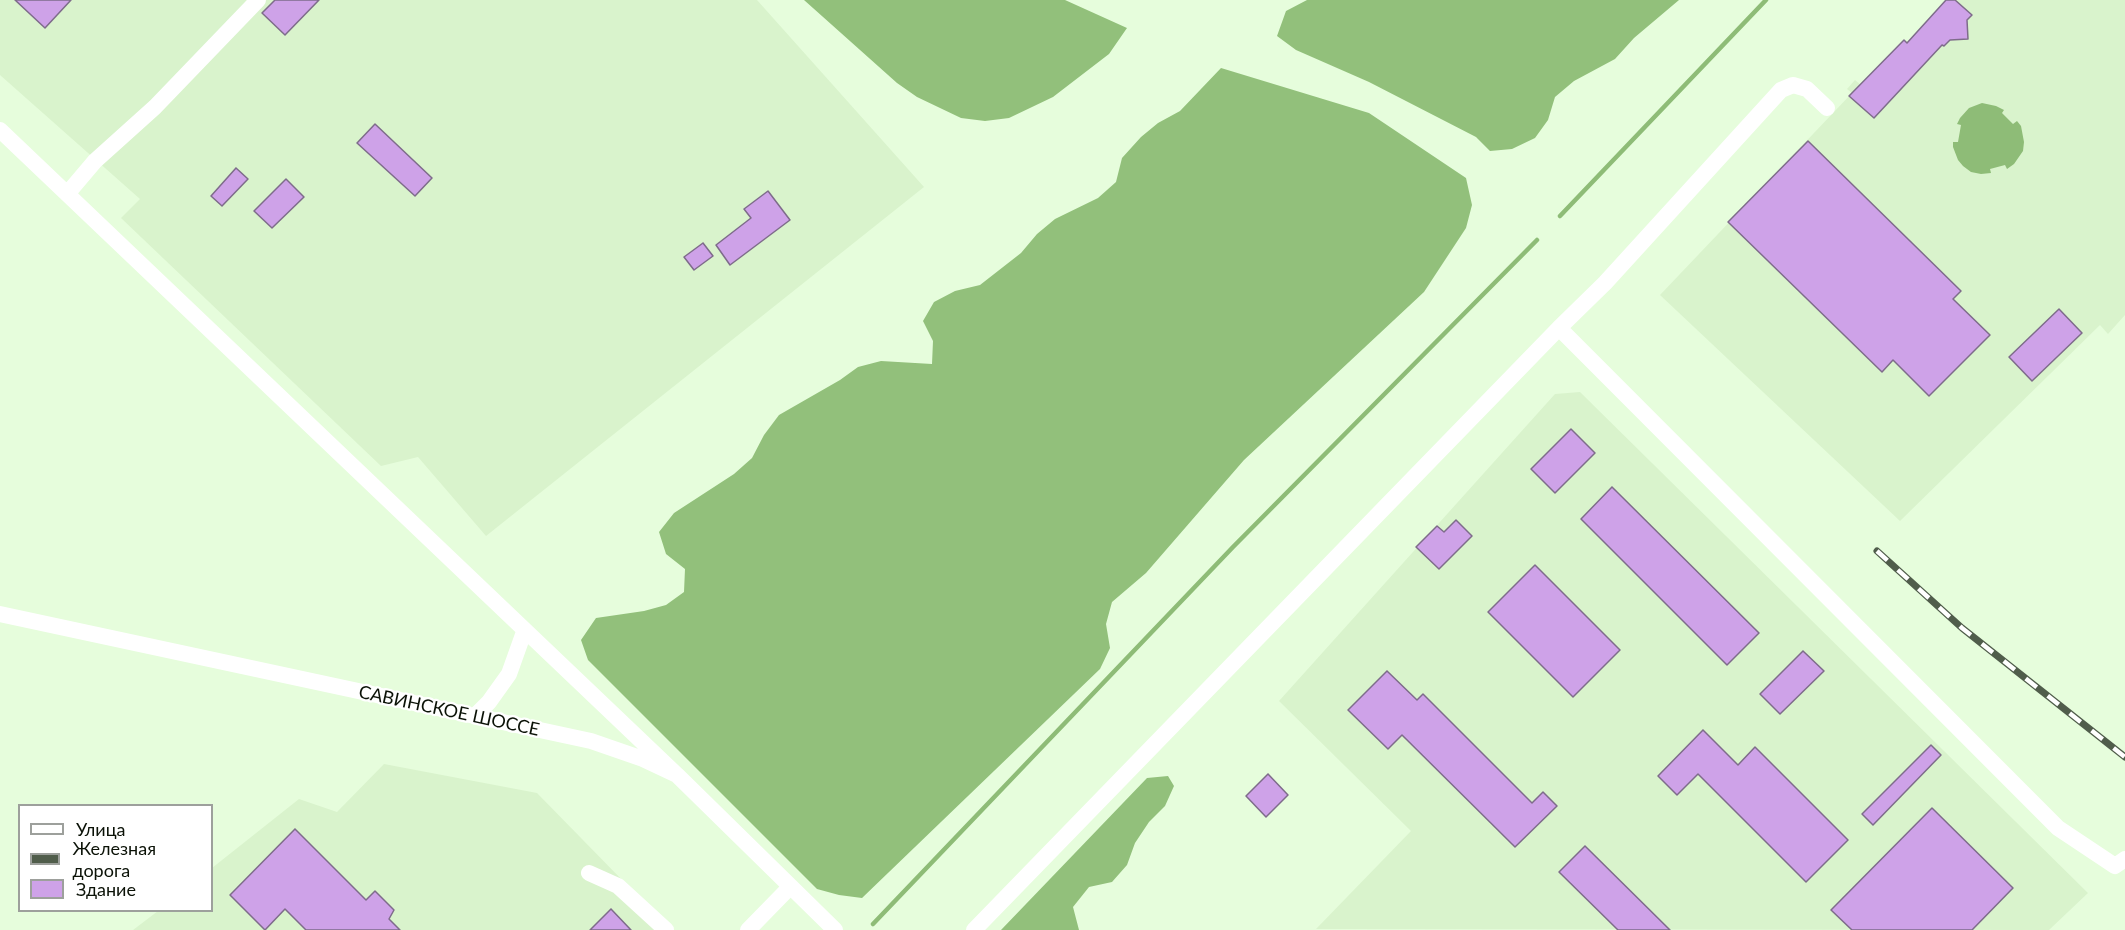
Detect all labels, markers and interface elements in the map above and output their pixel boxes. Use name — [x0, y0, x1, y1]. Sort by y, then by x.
street label: САВИНСКОЕ ШОССЕ — [357, 681, 541, 741]
legend — [18, 804, 213, 912]
text: Улица — [76, 818, 126, 840]
text: Железная дорога — [72, 837, 156, 881]
text: Здание — [76, 878, 136, 900]

